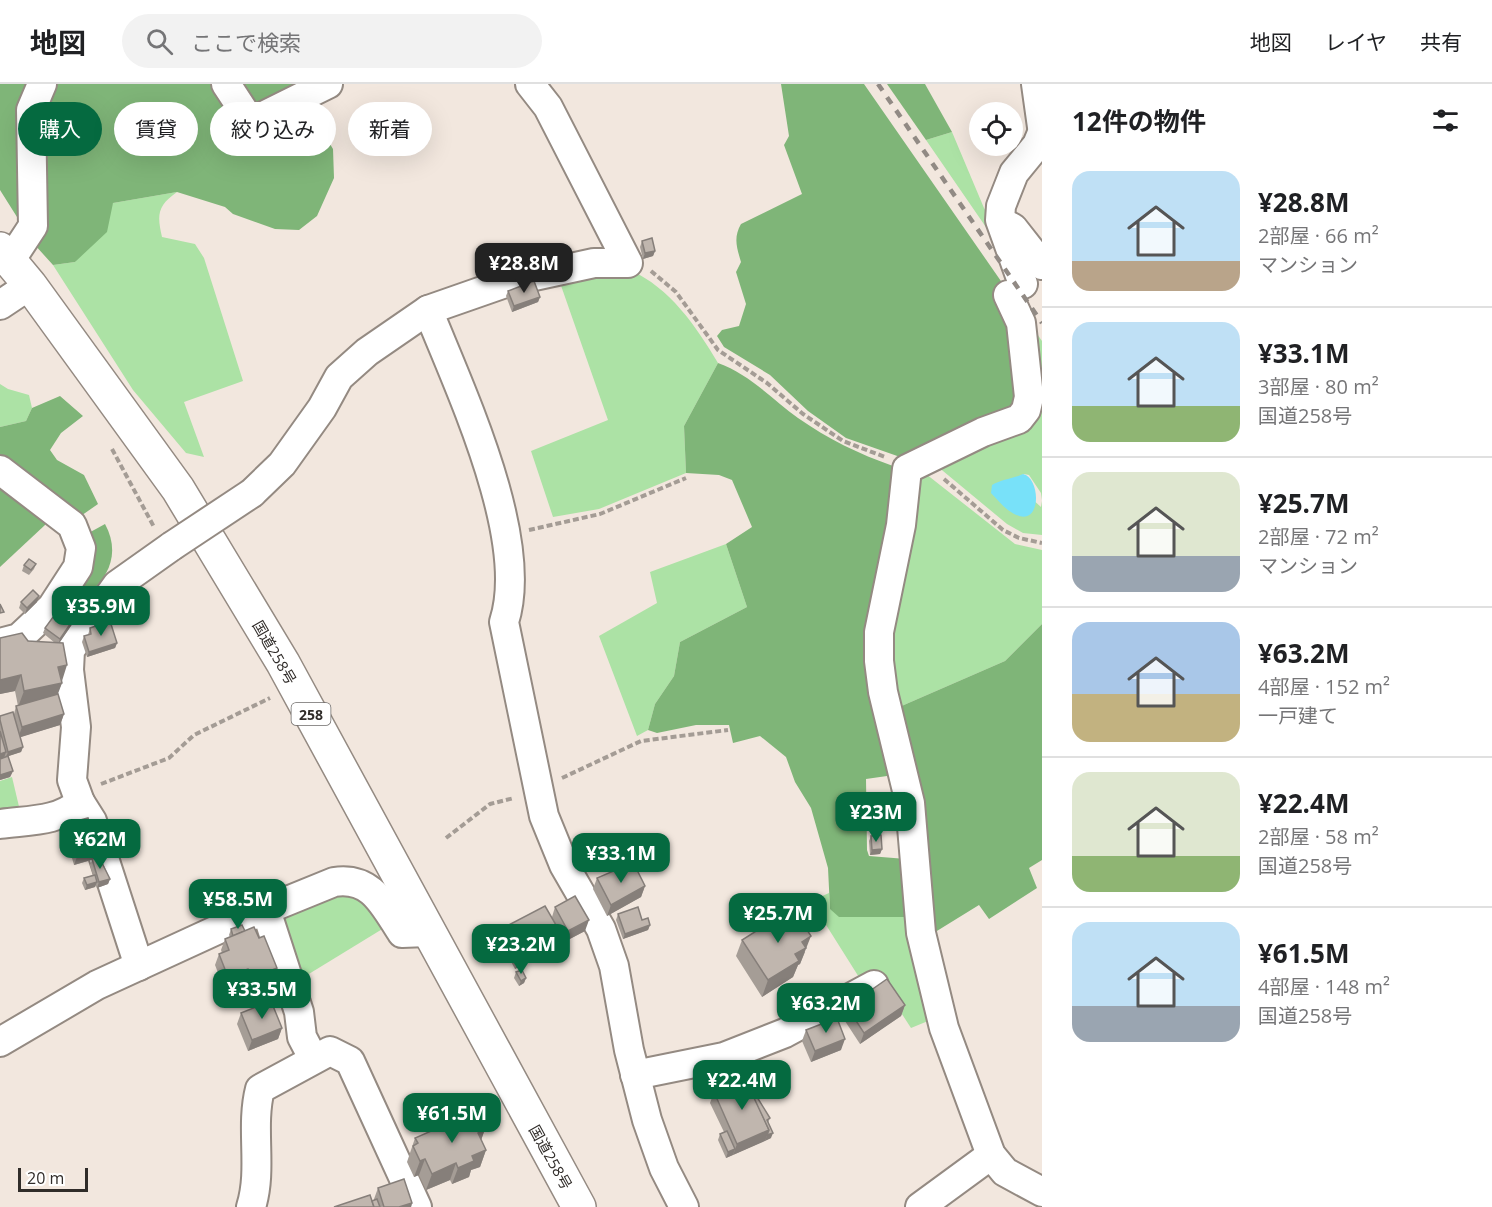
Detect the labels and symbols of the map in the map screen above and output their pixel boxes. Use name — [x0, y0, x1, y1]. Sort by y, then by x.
pin: ¥28.8M — [475, 243, 573, 294]
pin: ¥35.9M — [52, 586, 150, 637]
street label: 国道258号 — [249, 616, 301, 688]
road number: 258 — [292, 703, 330, 725]
pin: ¥23M — [840, 792, 912, 843]
pin: ¥62M — [64, 819, 136, 870]
pin: ¥33.1M — [572, 833, 670, 884]
pin: ¥58.5M — [189, 879, 287, 930]
pin: ¥25.7M — [729, 893, 827, 944]
pin: ¥23.2M — [472, 924, 570, 975]
pin: ¥33.5M — [213, 969, 311, 1020]
pin: ¥63.2M — [777, 983, 875, 1034]
pin: ¥22.4M — [693, 1060, 791, 1111]
pin: ¥61.5M — [403, 1093, 501, 1144]
street label: 国道258号 — [525, 1121, 577, 1193]
scale bar — [18, 1165, 88, 1192]

